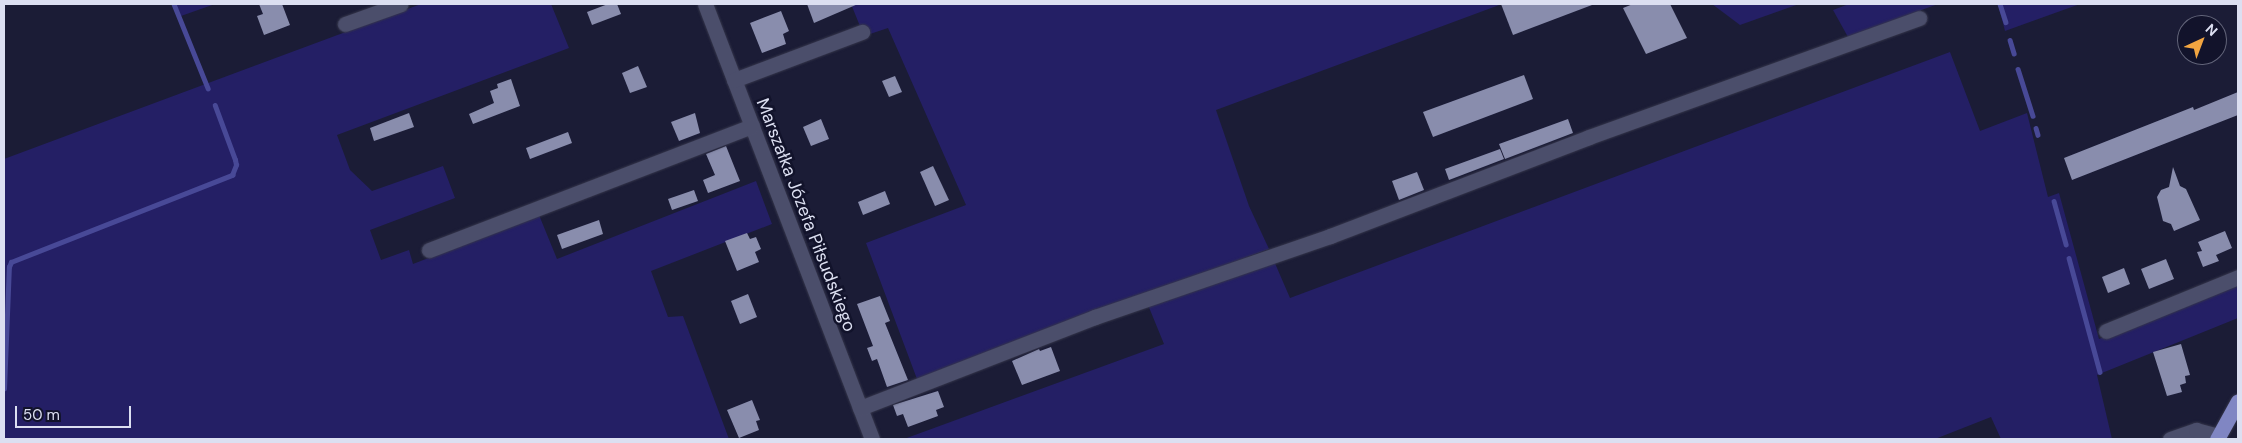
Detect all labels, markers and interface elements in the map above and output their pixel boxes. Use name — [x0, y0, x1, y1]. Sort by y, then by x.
north arrow — [2177, 15, 2227, 65]
text: N — [2202, 20, 2221, 40]
street label: Marszałka Józefa Piłsudskiego — [751, 95, 861, 335]
scale bar — [18, 396, 134, 428]
text: 50 m — [23, 405, 60, 425]

